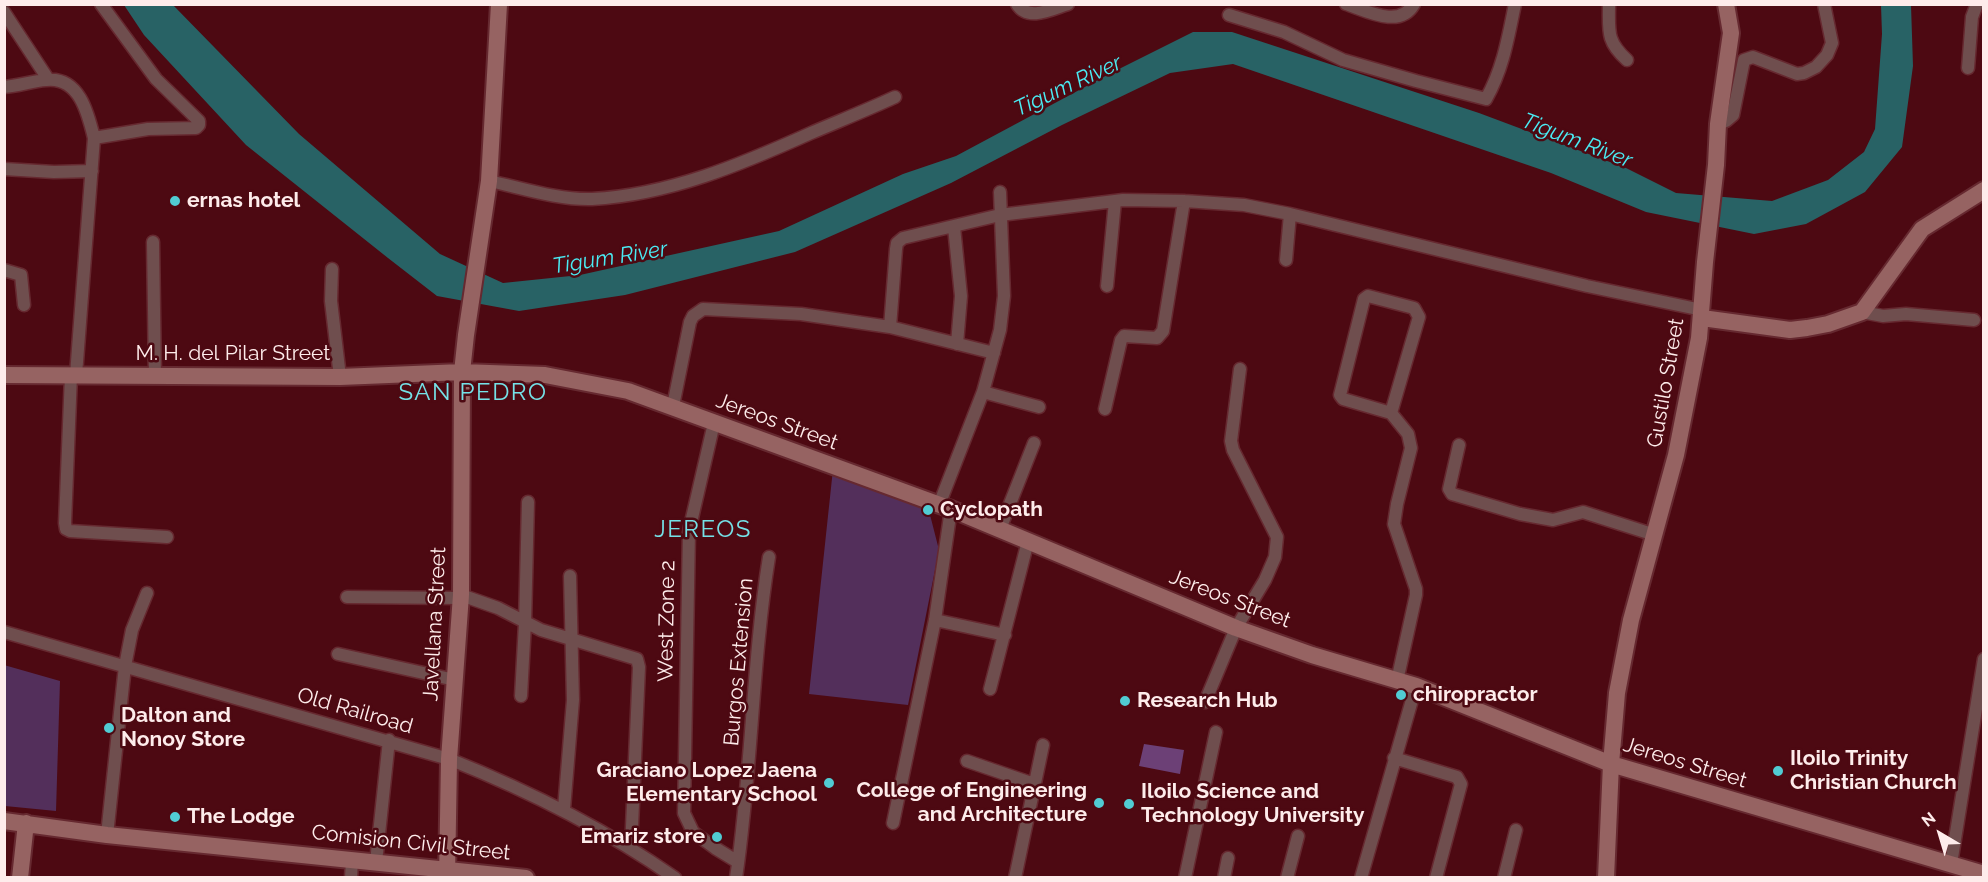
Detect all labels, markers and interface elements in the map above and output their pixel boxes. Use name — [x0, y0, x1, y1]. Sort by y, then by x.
water label: Tigum River — [1010, 50, 1126, 122]
water label: Tigum River — [1518, 108, 1636, 174]
place label: ernas hotel — [187, 188, 300, 214]
marker: ernas hotel — [168, 194, 182, 208]
water label: Tigum River — [551, 236, 669, 280]
street label: Gustilo Street — [1642, 316, 1690, 450]
street label: M. H. del Pilar Street — [136, 341, 330, 367]
district label: SAN PEDRO — [398, 379, 548, 407]
street label: Jereos Street — [713, 388, 841, 456]
place label: Cyclopath — [940, 497, 1043, 523]
marker: Cyclopath — [921, 503, 935, 517]
district label: JEREOS — [654, 516, 752, 544]
street label: Javellana Street — [418, 546, 452, 702]
street label: West Zone 2 — [653, 560, 681, 682]
street label: Jereos Street — [1166, 564, 1294, 634]
street label: Burgos Extension — [719, 577, 759, 747]
street label: Old Railroad — [294, 682, 416, 740]
place label: chiropractor — [1413, 682, 1538, 708]
place label: Research Hub — [1137, 688, 1278, 714]
marker: chiropractor — [1394, 688, 1408, 702]
marker: Research Hub — [1118, 694, 1132, 708]
place label: Dalton and Nonoy Store — [121, 703, 245, 753]
marker: Dalton and Nonoy Store — [102, 721, 116, 735]
street label: Jereos Street — [1620, 732, 1750, 794]
place label: Iloilo Trinity Christian Church — [1790, 746, 1957, 796]
place label: Graciano Lopez Jaena Elementary School — [596, 758, 817, 808]
marker: Iloilo Trinity Christian Church — [1771, 764, 1785, 778]
marker: Graciano Lopez Jaena Elementary School — [822, 776, 836, 790]
place label: College of Engineering and Architecture — [856, 778, 1087, 828]
place label: Iloilo Science and Technology University — [1141, 779, 1365, 829]
marker: College of Engineering and Architecture — [1092, 796, 1106, 810]
marker: Iloilo Science and Technology University — [1122, 797, 1136, 811]
place label: The Lodge — [187, 804, 295, 830]
north arrow — [1910, 804, 1970, 864]
text: N — [1918, 808, 1939, 831]
marker: The Lodge — [168, 810, 182, 824]
street label: Comision Civil Street — [310, 820, 512, 866]
place label: Emariz store — [580, 824, 705, 850]
marker: Emariz store — [710, 830, 724, 844]

